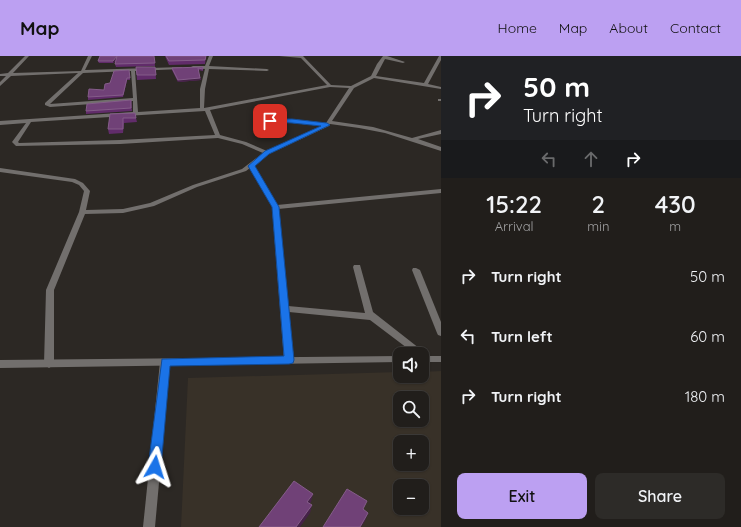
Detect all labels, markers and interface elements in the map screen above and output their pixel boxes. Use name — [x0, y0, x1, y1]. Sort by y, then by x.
text: Map — [20, 16, 59, 40]
text: Home — [498, 19, 537, 37]
text: Map — [559, 19, 587, 37]
text: About — [609, 19, 648, 37]
text: Contact — [670, 19, 721, 37]
text: 50 m — [523, 69, 590, 104]
icon: right — [457, 72, 509, 124]
pin — [253, 104, 287, 138]
text: Turn right — [523, 104, 603, 127]
icon: arrive — [259, 110, 281, 132]
icon: left — [538, 148, 560, 170]
icon: ahead — [580, 148, 602, 170]
icon: right — [622, 148, 644, 170]
text: 15:22 — [486, 189, 542, 219]
text: 2 — [592, 189, 605, 219]
text: 430 — [655, 189, 696, 219]
text: Arrival — [495, 218, 534, 234]
text: min — [587, 218, 609, 234]
text: m — [669, 218, 681, 234]
icon: right — [457, 265, 479, 287]
text: Turn right — [491, 267, 562, 286]
text: 50 m — [690, 267, 725, 286]
icon: left — [457, 325, 479, 347]
text: Turn left — [491, 327, 553, 346]
text: 60 m — [690, 327, 725, 346]
map controls — [393, 347, 429, 515]
button: sound — [393, 347, 429, 383]
icon: right — [457, 385, 479, 407]
text: Turn right — [491, 387, 562, 406]
text: 180 m — [685, 387, 725, 406]
button: search — [393, 391, 429, 427]
button: + — [393, 435, 429, 471]
position arrow — [134, 446, 176, 488]
button: Exit — [457, 473, 587, 519]
button: Share — [595, 473, 725, 519]
button: − — [393, 479, 429, 515]

